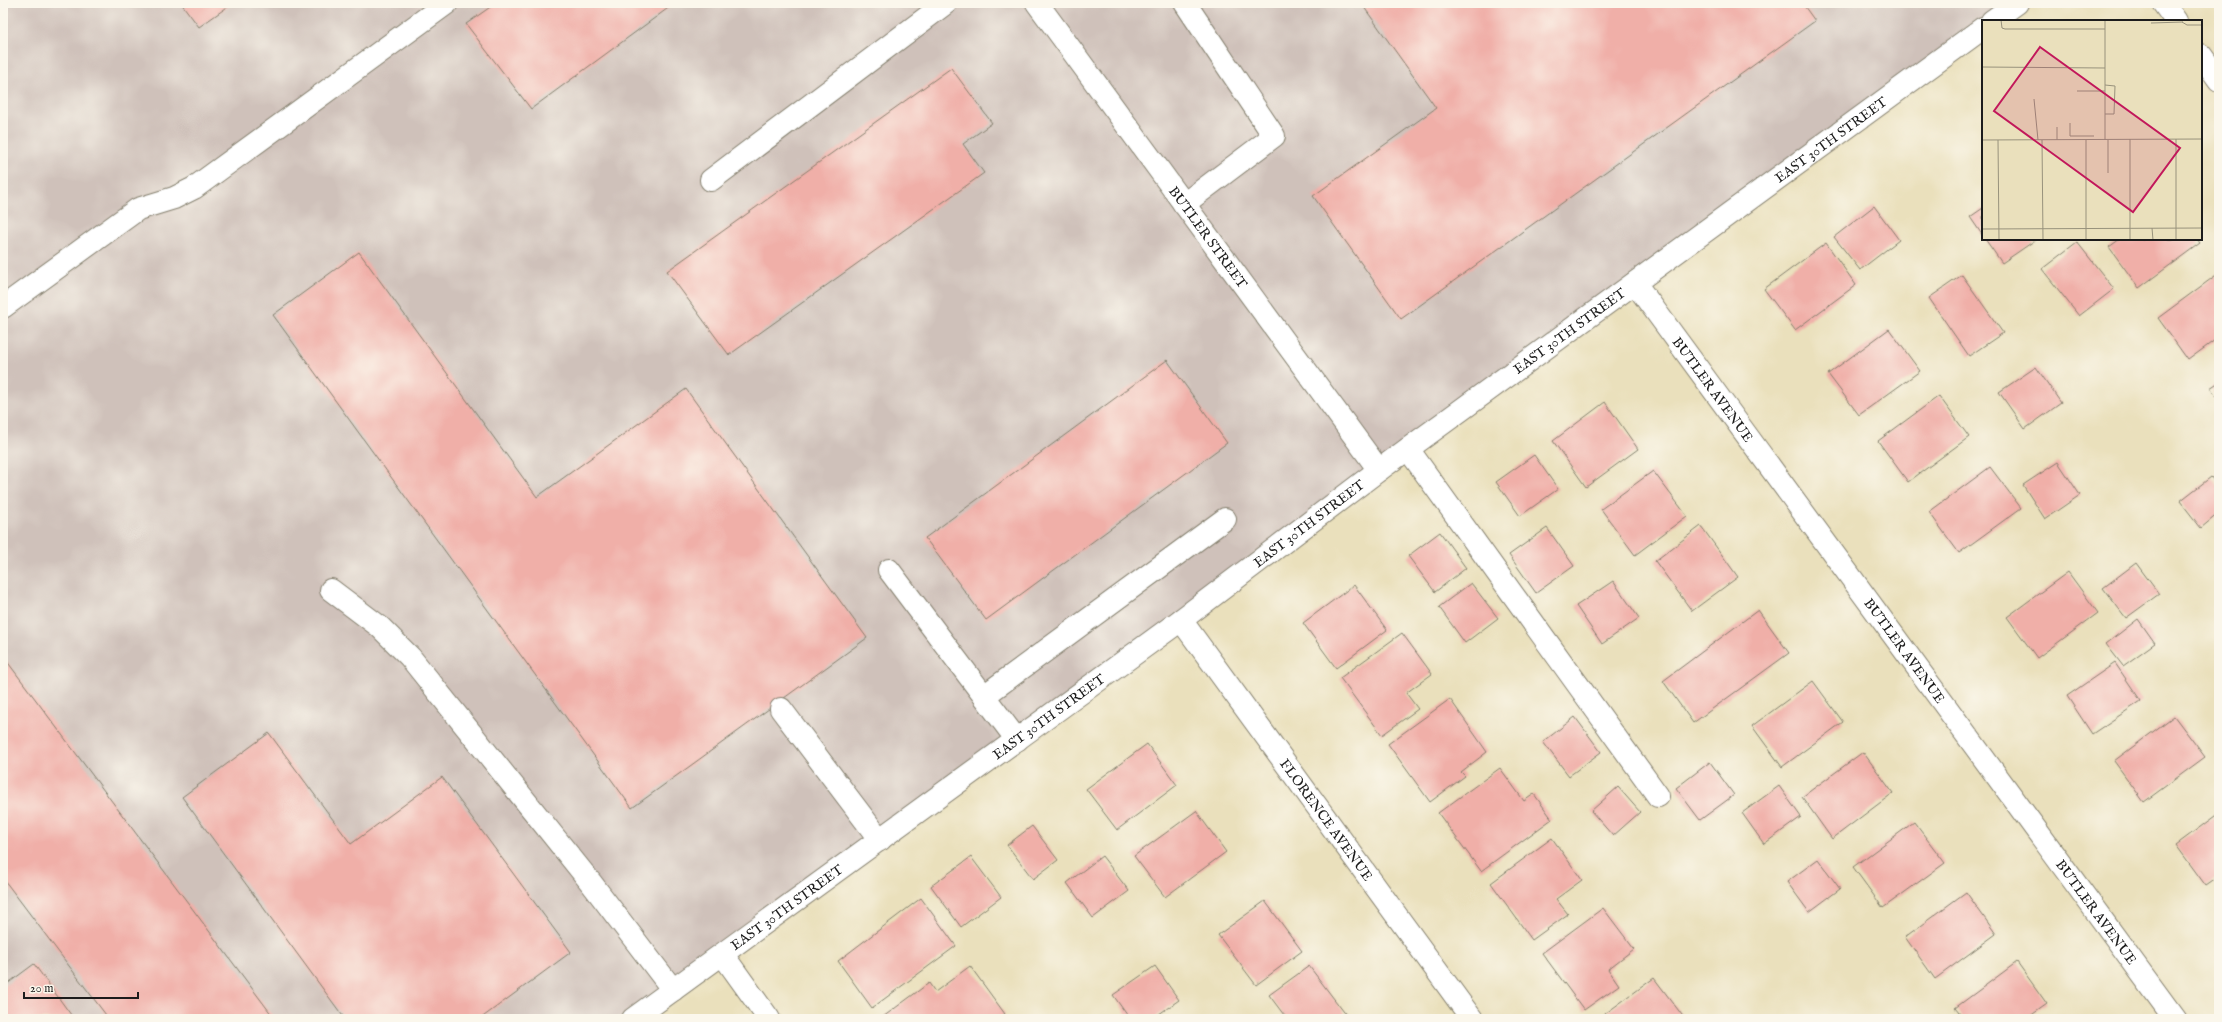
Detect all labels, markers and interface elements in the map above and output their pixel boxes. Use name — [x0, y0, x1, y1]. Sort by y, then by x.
inset map — [1982, 20, 2202, 240]
street label: EAST 30TH STREET — [1772, 93, 1892, 187]
street label: BUTLER STREET — [1164, 183, 1251, 293]
street label: EAST 30TH STREET — [1510, 284, 1630, 379]
street label: BUTLER AVENUE — [1668, 334, 1757, 446]
street label: EAST 30TH STREET — [1250, 476, 1369, 572]
street label: BUTLER AVENUE — [1859, 595, 1949, 708]
street label: EAST 30TH STREET — [989, 670, 1109, 764]
street label: FLORENCE AVENUE — [1275, 756, 1376, 885]
street label: BUTLER AVENUE — [2051, 856, 2140, 969]
street label: EAST 30TH STREET — [727, 861, 848, 955]
scale bar — [24, 974, 138, 1000]
text: 20 m — [30, 981, 53, 996]

